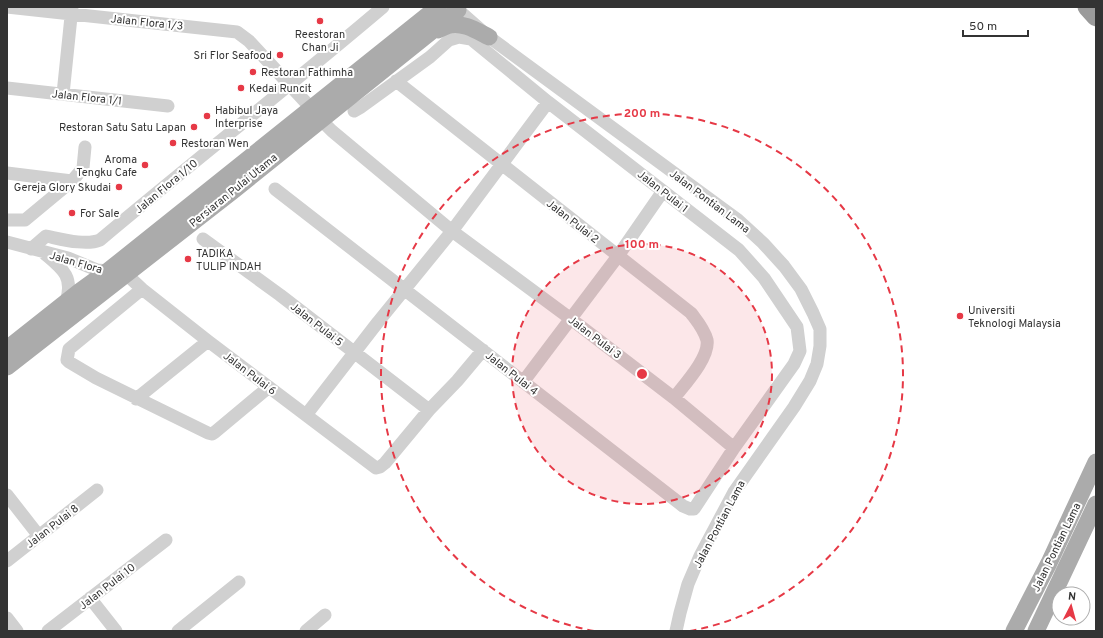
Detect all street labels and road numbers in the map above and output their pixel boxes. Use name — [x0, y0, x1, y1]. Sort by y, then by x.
street label: Jalan Flora 1/3 — [110, 12, 184, 34]
street label: Jalan Flora 1/1 — [51, 87, 123, 109]
street label: Persiaran Pulai Utama — [187, 151, 281, 231]
street label: Jalan Flora 1/10 — [132, 156, 201, 217]
street label: Jalan Pontian Lama — [666, 167, 753, 237]
street label: Jalan Pulai 1 — [634, 168, 691, 216]
street label: Jalan Pulai 2 — [543, 197, 602, 247]
street label: Jalan Flora — [48, 249, 104, 277]
street label: Jalan Pulai 5 — [287, 300, 346, 350]
street label: Jalan Pulai 3 — [565, 313, 624, 362]
street label: Jalan Pulai 6 — [220, 349, 279, 398]
street label: Jalan Pulai 4 — [482, 349, 541, 399]
street label: Jalan Pontian Lama — [691, 478, 749, 571]
street label: Jalan Pontian Lama — [1029, 501, 1085, 594]
street label: Jalan Pulai 8 — [23, 502, 82, 552]
street label: Jalan Pulai 10 — [77, 560, 139, 613]

